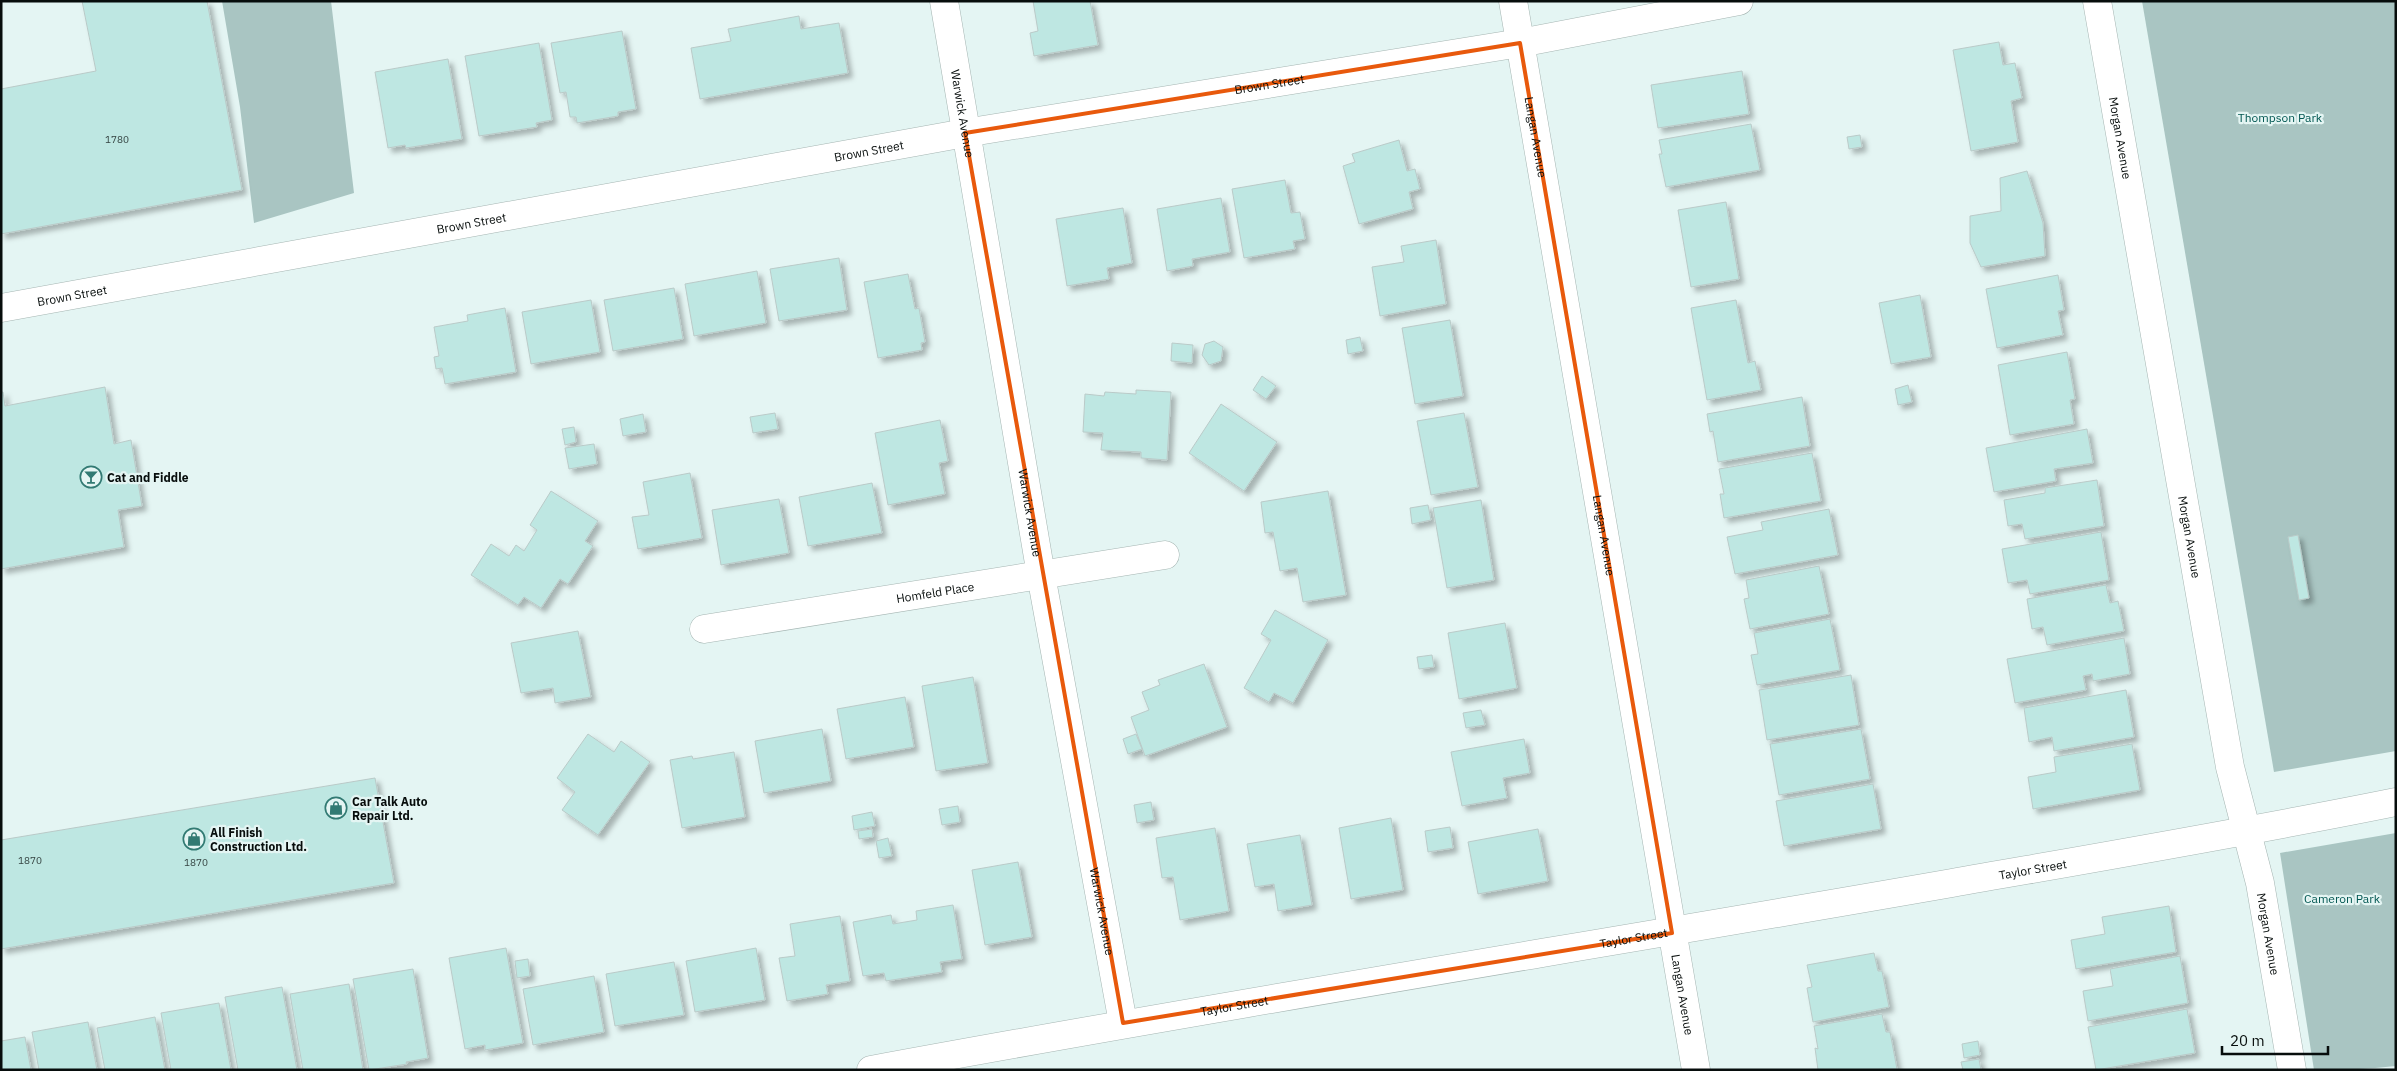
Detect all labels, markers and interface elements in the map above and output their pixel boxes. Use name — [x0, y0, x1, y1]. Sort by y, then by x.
street label: Warwick Avenue — [948, 68, 978, 159]
street label: Brown Street — [1233, 71, 1305, 97]
street label: Langan Avenue — [1522, 95, 1551, 179]
street label: Morgan Avenue — [2106, 96, 2135, 181]
park label: Thompson Park — [2238, 110, 2323, 125]
house number: 1780 — [105, 133, 129, 146]
street label: Brown Street — [833, 137, 905, 164]
street label: Brown Street — [435, 209, 507, 236]
street label: Brown Street — [36, 281, 108, 309]
bar icon: Cat and Fiddle — [79, 465, 103, 489]
street label: Warwick Avenue — [1016, 468, 1045, 558]
place label: Cat and Fiddle — [107, 470, 189, 485]
street label: Langan Avenue — [1590, 494, 1619, 577]
street label: Morgan Avenue — [2176, 495, 2205, 580]
street label: Homfeld Place — [895, 578, 976, 606]
place label: Car Talk Auto Repair Ltd. — [352, 794, 428, 823]
shop icon: Car Talk Auto Repair Ltd. — [324, 796, 348, 820]
place label: All Finish Construction Ltd. — [210, 825, 307, 854]
shop icon: All Finish Construction Ltd. — [182, 827, 206, 851]
house number: 1870 — [18, 854, 42, 867]
house number: 1870 — [184, 856, 208, 869]
street label: Taylor Street — [1998, 856, 2068, 882]
street label: Warwick Avenue — [1087, 866, 1118, 957]
park label: Cameron Park — [2304, 891, 2381, 906]
street label: Morgan Avenue — [2254, 892, 2283, 977]
street label: Taylor Street — [1599, 924, 1669, 951]
street label: Langan Avenue — [1669, 953, 1697, 1037]
street label: Taylor Street — [1199, 992, 1269, 1018]
scale bar — [2222, 1024, 2328, 1056]
text: 20 m — [2230, 1031, 2265, 1050]

